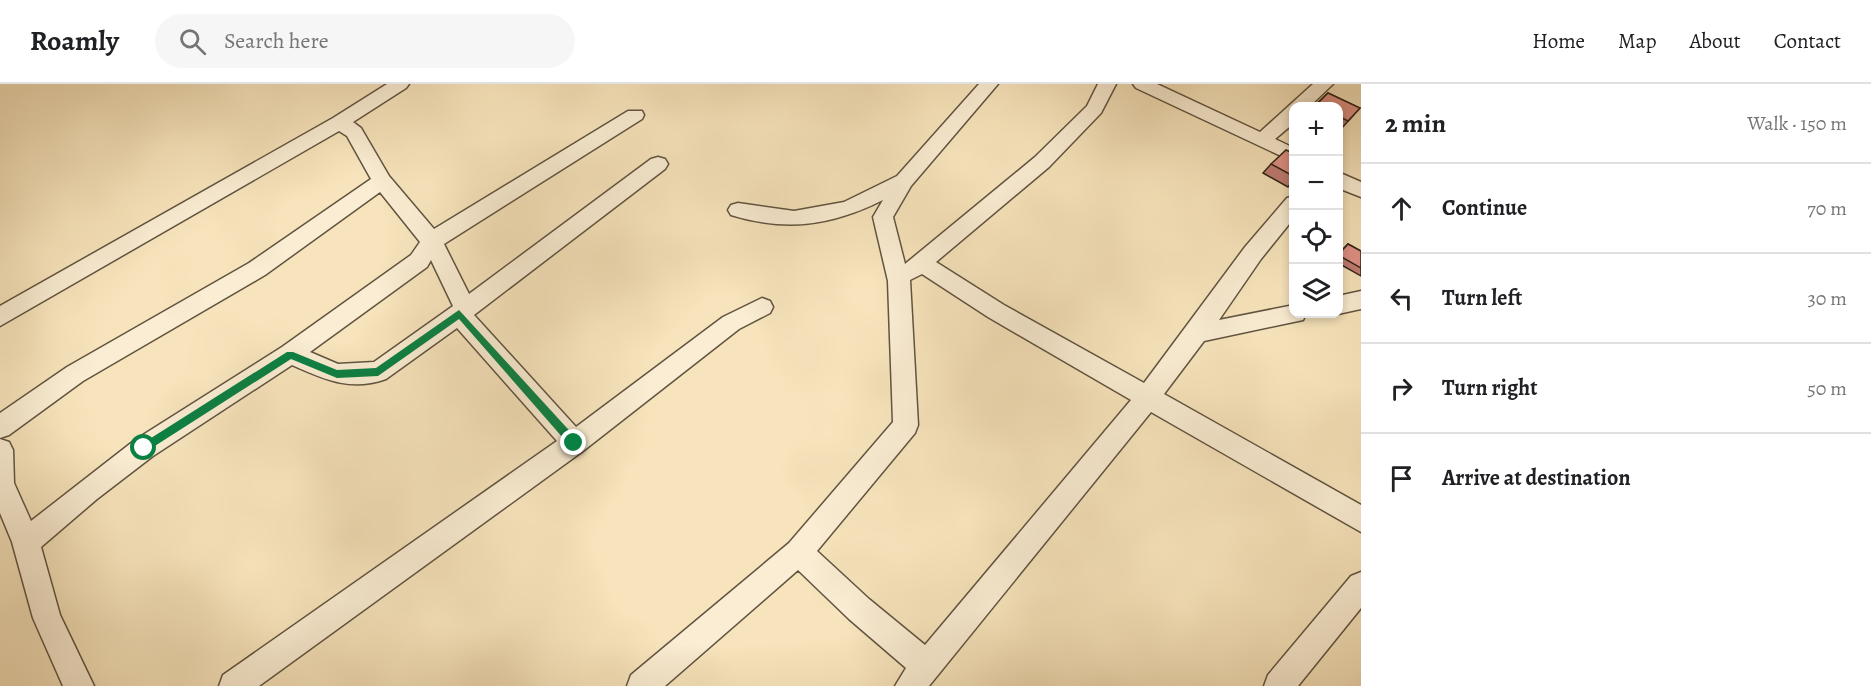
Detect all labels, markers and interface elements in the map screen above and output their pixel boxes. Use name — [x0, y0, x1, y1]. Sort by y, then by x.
search box — [155, 14, 575, 68]
text: Roamly — [30, 22, 119, 60]
icon: search — [176, 25, 209, 58]
text: Search here — [224, 26, 329, 56]
text: Home — [1532, 27, 1585, 55]
text: Map — [1618, 27, 1656, 55]
text: About — [1689, 27, 1741, 55]
text: Contact — [1774, 27, 1841, 55]
map controls — [1289, 102, 1343, 318]
button: + — [1289, 102, 1343, 156]
text: 2 min — [1385, 106, 1446, 141]
text: Walk · 150 m — [1747, 110, 1847, 137]
button: − — [1289, 156, 1343, 210]
icon: ahead — [1385, 192, 1418, 225]
text: Continue — [1442, 193, 1527, 223]
text: 70 m — [1807, 195, 1847, 222]
button: locate — [1289, 210, 1343, 264]
button: layers — [1289, 264, 1343, 318]
icon: left — [1385, 282, 1418, 315]
text: Turn left — [1442, 283, 1522, 313]
text: 30 m — [1807, 285, 1847, 312]
icon: right — [1385, 372, 1418, 405]
text: Turn right — [1442, 373, 1538, 403]
text: 50 m — [1807, 375, 1847, 402]
route end — [560, 429, 586, 455]
route start — [130, 434, 156, 460]
icon: arrive — [1385, 462, 1418, 495]
text: Arrive at destination — [1442, 463, 1631, 493]

